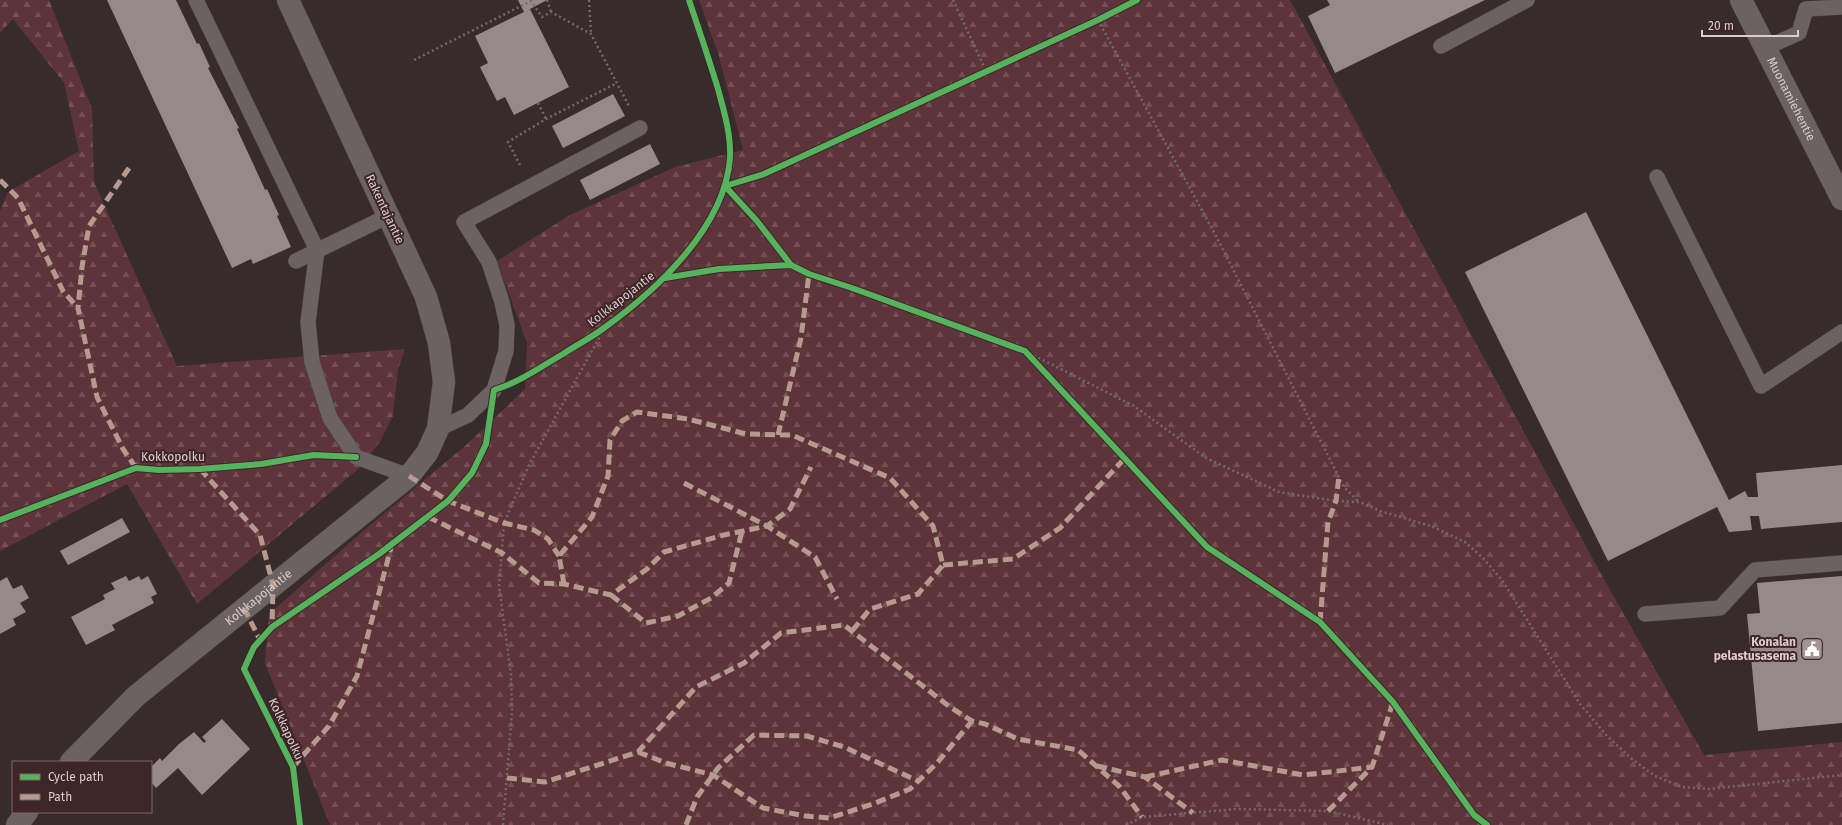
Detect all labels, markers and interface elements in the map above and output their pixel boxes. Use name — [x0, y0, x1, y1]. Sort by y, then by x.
scale bar — [1702, 12, 1798, 38]
text: 20 m — [1708, 19, 1734, 33]
street label: Muonamiehentie — [1764, 55, 1818, 143]
street label: Rakentajantie — [363, 172, 407, 246]
street label: Kolkkapojantie — [585, 268, 657, 330]
street label: Kokkopolku — [141, 450, 205, 464]
street label: Kolkkapojantie — [222, 566, 295, 628]
place label: Konalan pelastusasema — [1714, 635, 1796, 663]
public building icon: Konalan pelastusasema — [1799, 636, 1825, 662]
street label: Kolkkapolku — [266, 696, 306, 762]
legend — [12, 761, 152, 813]
text: Cycle path — [48, 770, 104, 784]
text: Path — [48, 790, 72, 804]

